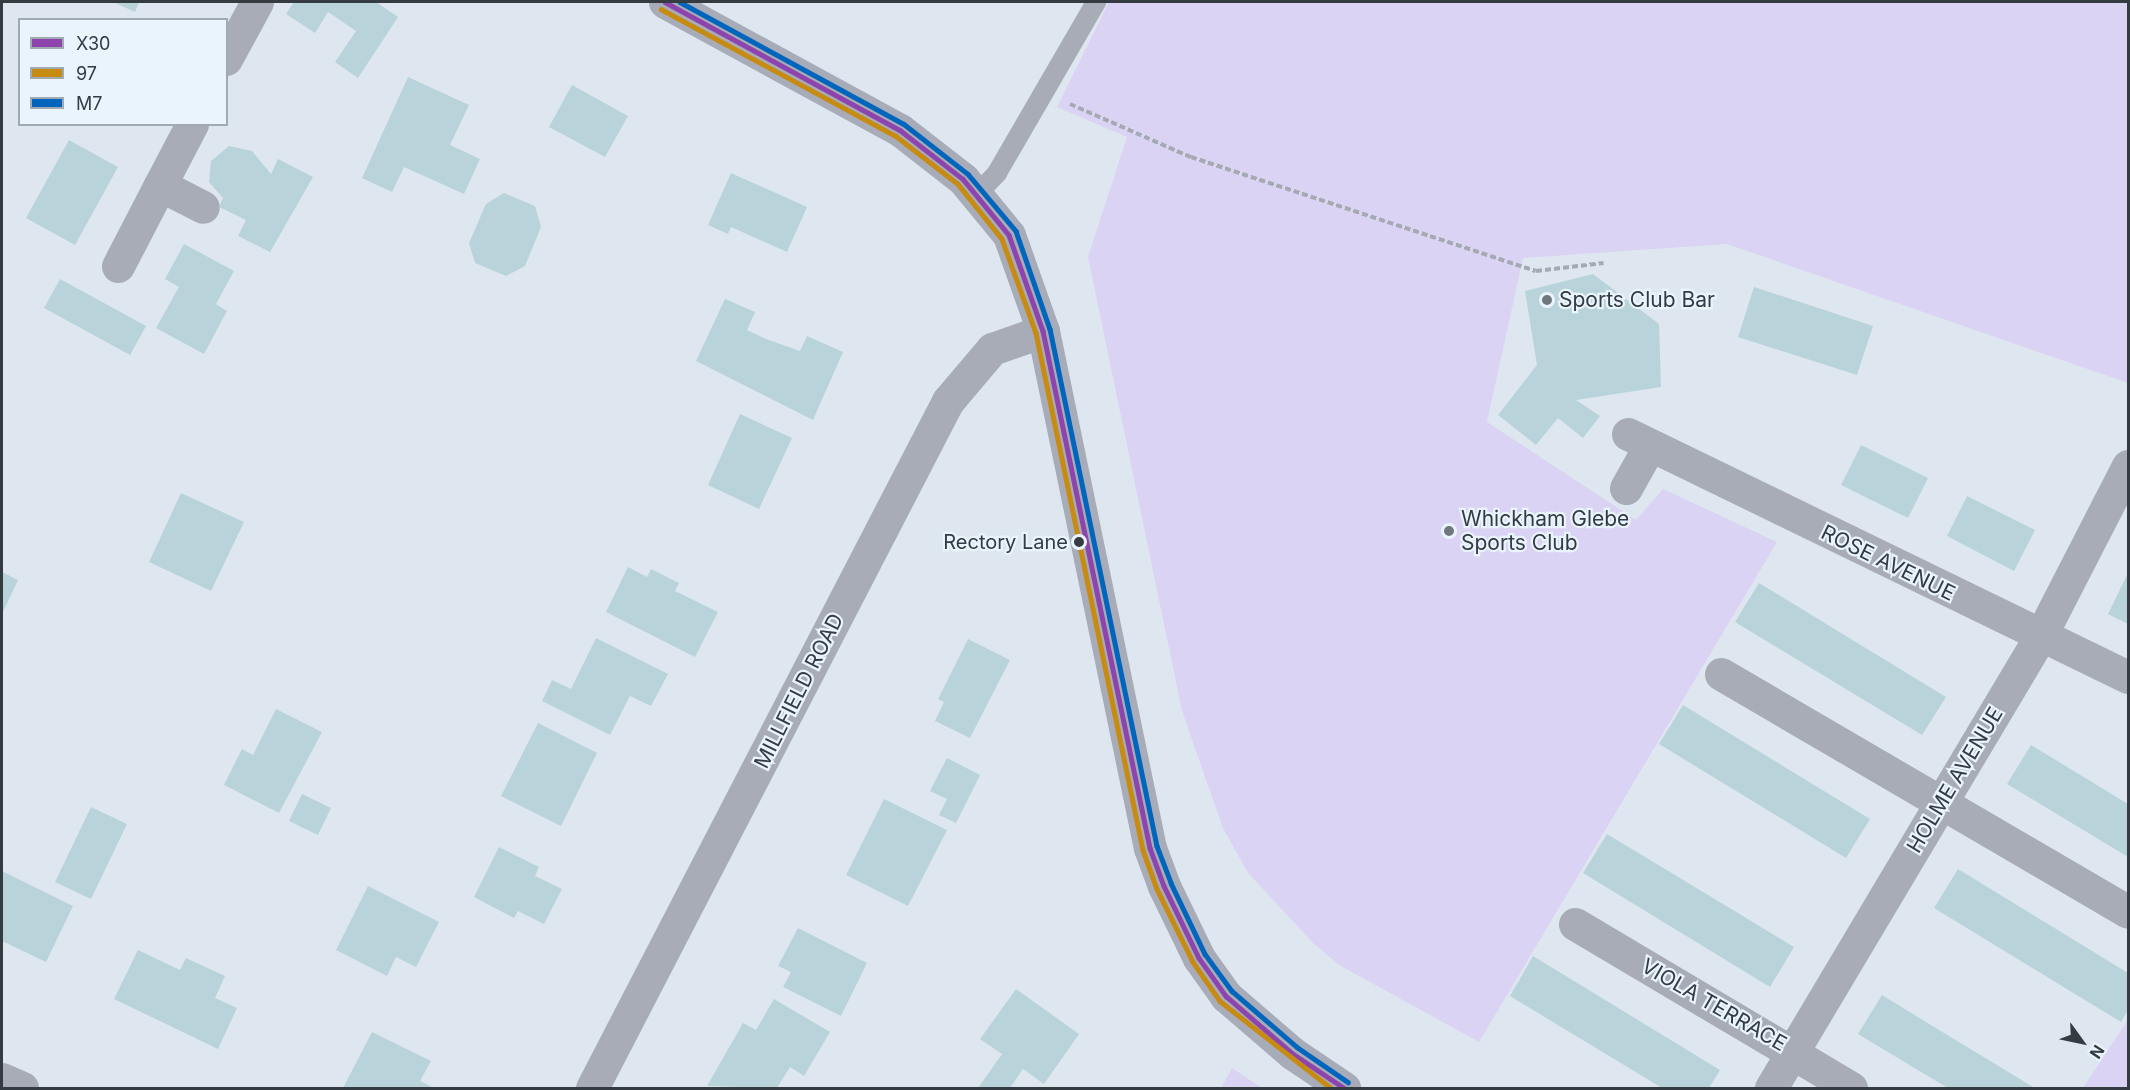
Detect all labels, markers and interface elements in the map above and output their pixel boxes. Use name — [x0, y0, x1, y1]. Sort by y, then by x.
legend — [18, 18, 228, 126]
text: X30 — [76, 33, 110, 54]
text: 97 — [76, 63, 97, 84]
text: M7 — [76, 93, 102, 114]
place label: Sports Club Bar — [1559, 287, 1715, 313]
marker: Sports Club Bar — [1540, 293, 1554, 307]
place label: Whickham Glebe Sports Club — [1461, 506, 1629, 556]
street label: ROSE AVENUE — [1817, 520, 1959, 606]
marker: Whickham Glebe Sports Club — [1442, 524, 1456, 538]
place label: Rectory Lane — [943, 530, 1068, 554]
marker: Rectory Lane — [1073, 536, 1085, 548]
street label: MILLFIELD ROAD — [749, 609, 849, 773]
street label: HOLME AVENUE — [1902, 703, 2008, 857]
street label: VIOLA TERRACE — [1637, 953, 1791, 1057]
north arrow — [2052, 1012, 2112, 1072]
text: N — [2085, 1041, 2109, 1062]

